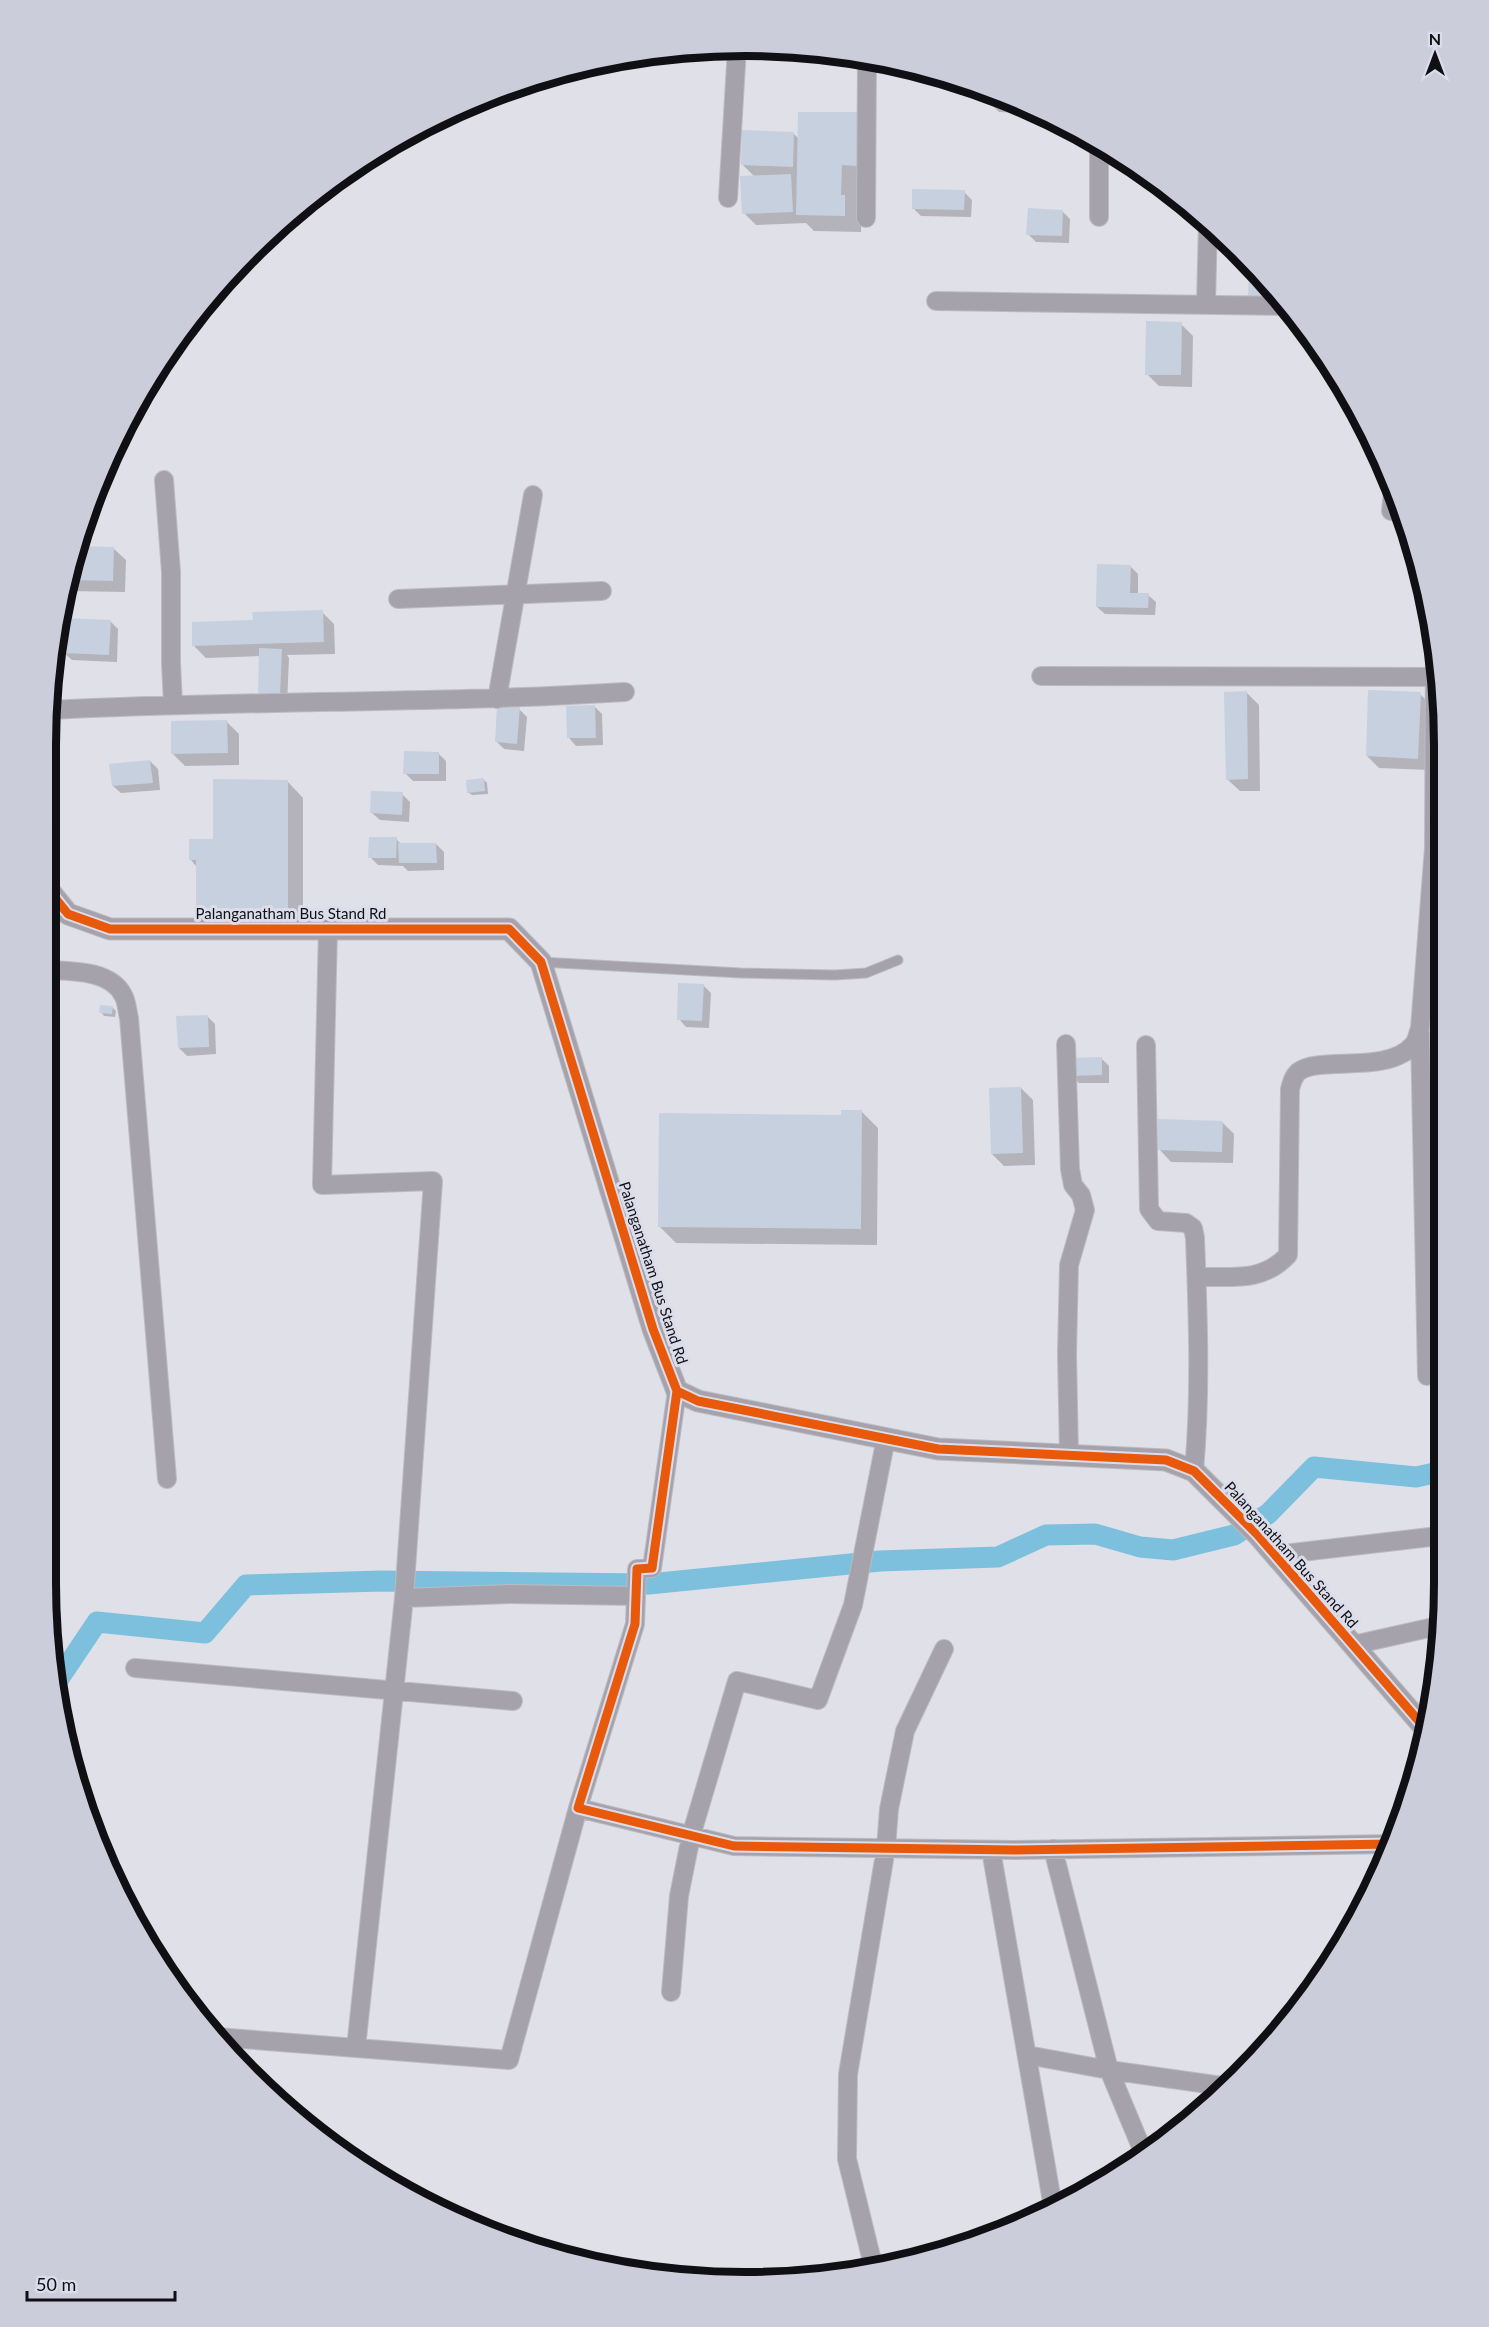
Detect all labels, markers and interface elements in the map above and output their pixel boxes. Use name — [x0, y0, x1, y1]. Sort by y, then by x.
north arrow — [1405, 24, 1465, 84]
text: N — [1429, 29, 1441, 48]
street label: Palanganatham Bus Stand Rd — [196, 904, 386, 922]
street label: Palanganatham Bus Stand Rd — [616, 1179, 692, 1366]
street label: Palanganatham Bus Stand Rd — [1221, 1477, 1362, 1631]
scale bar — [27, 2264, 176, 2302]
text: 50 m — [36, 2273, 76, 2295]

